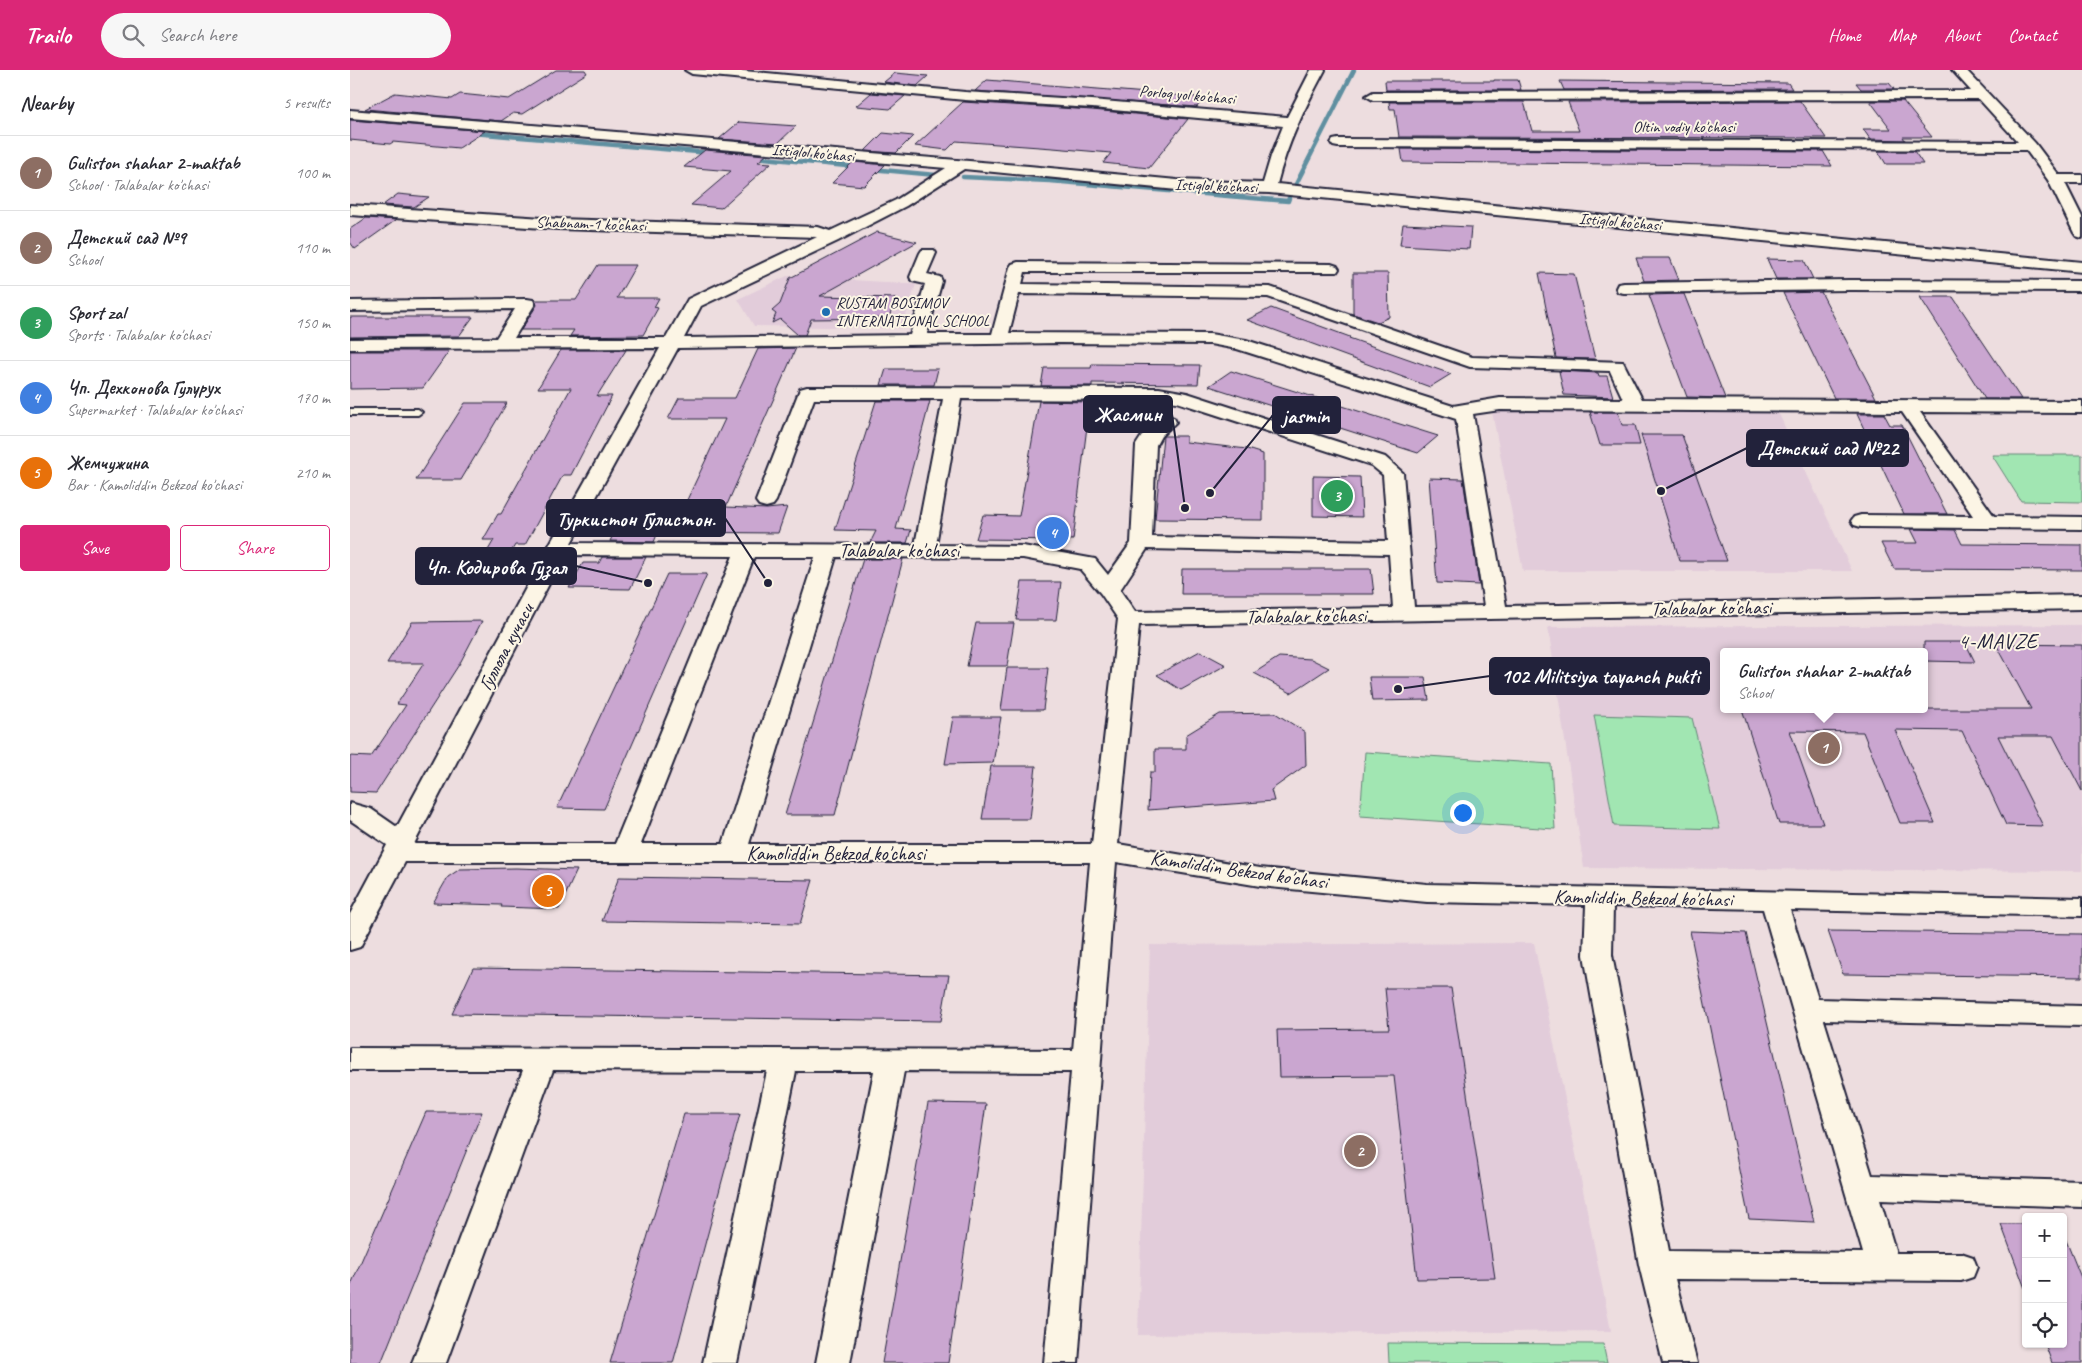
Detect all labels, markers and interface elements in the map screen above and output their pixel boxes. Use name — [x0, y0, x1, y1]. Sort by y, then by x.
search box — [101, 13, 451, 58]
text: Trailo — [25, 20, 71, 50]
icon: search — [119, 21, 147, 49]
text: Search here — [159, 23, 236, 47]
text: Home — [1828, 24, 1861, 46]
text: Map — [1889, 24, 1916, 46]
text: About — [1944, 24, 1980, 46]
text: Contact — [2008, 24, 2057, 46]
street label: Porloq yol ko'chasi — [1138, 81, 1238, 109]
text: Nearby — [20, 90, 73, 116]
text: 5 results — [283, 93, 330, 113]
street label: Oltin vodiy ko'chasi — [1633, 117, 1737, 137]
street label: Istiqlol ko'chasi — [771, 139, 857, 167]
text: Guliston shahar 2-maktab — [67, 151, 240, 175]
text: 1 — [32, 163, 40, 183]
text: 100 m — [296, 163, 330, 183]
text: School · Talabalar ko'chasi — [67, 175, 209, 195]
street label: Istiqlol ko'chasi — [1174, 175, 1260, 198]
street label: Istiqlol ko'chasi — [1578, 208, 1664, 236]
street label: Shabnam-1 ko'chasi — [536, 212, 648, 236]
text: Детский сад №9 — [67, 226, 186, 250]
text: 2 — [32, 238, 40, 258]
text: 110 m — [296, 238, 330, 258]
text: School — [67, 250, 101, 270]
place label: RUSTAM BOSIMOV INTERNATIONAL SCHOOL — [836, 293, 990, 331]
text: Sport zal — [67, 301, 125, 325]
marker: RUSTAM BOSIMOV INTERNATIONAL SCHOOL — [820, 306, 832, 318]
text: 3 — [32, 313, 40, 333]
text: 150 m — [296, 313, 330, 333]
text: Sports · Talabalar ko'chasi — [67, 325, 210, 345]
text: Чп. Дехконова Гулурух — [67, 376, 219, 400]
text: 4 — [32, 388, 40, 408]
text: 170 m — [296, 388, 330, 408]
callout: Жасмин — [1084, 396, 1172, 432]
callout: jasmin — [1273, 397, 1340, 433]
text: Supermarket · Talabalar ko'chasi — [67, 400, 242, 420]
text: Жасмин — [1094, 401, 1163, 427]
text: jasmin — [1281, 403, 1331, 429]
callout: Детский сад №22 — [1747, 430, 1908, 466]
text: Детский сад №22 — [1758, 435, 1901, 461]
text: Жемчужина — [67, 451, 148, 475]
text: 5 — [33, 463, 39, 483]
text: 210 m — [296, 463, 330, 483]
text: Bar · Kamoliddin Bekzod ko'chasi — [67, 475, 242, 495]
pin: 3 — [1321, 477, 1353, 515]
callout: Туркистон Гулистон. — [547, 500, 725, 536]
text: Туркистон Гулистон. — [556, 506, 716, 532]
pin: 4 — [1037, 514, 1069, 552]
button: Save — [20, 525, 170, 571]
button: Share — [180, 525, 330, 571]
street label: Talabalar ko'chasi — [839, 538, 962, 563]
callout: Чп. Кодирова Гузал — [416, 548, 576, 584]
text: Чп. Кодирова Гузал — [425, 554, 568, 581]
street label: Talabalar ko'chasi — [1650, 594, 1774, 622]
street label: Гуллола кучаси — [473, 598, 540, 695]
street label: Talabalar ko'chasi — [1245, 602, 1369, 630]
district label: 4-MAVZE — [1958, 628, 2040, 654]
popup — [1720, 648, 1928, 713]
callout: 102 Militsiya tayanch pukti — [1490, 658, 1709, 694]
text: Guliston shahar 2-maktab — [1738, 659, 1910, 683]
text: 102 Militsiya tayanch pukti — [1501, 663, 1702, 689]
text: School — [1738, 683, 1772, 703]
pin: 1 — [1808, 729, 1840, 767]
your location — [1450, 800, 1476, 826]
street label: Kamoliddin Bekzod ko'chasi — [746, 841, 928, 866]
street label: Kamoliddin Bekzod ko'chasi — [1149, 845, 1332, 895]
pin: 5 — [532, 872, 564, 910]
street label: Kamoliddin Bekzod ko'chasi — [1553, 884, 1735, 912]
pin: 2 — [1344, 1132, 1376, 1170]
map controls — [2022, 1213, 2067, 1348]
button: + — [2022, 1213, 2067, 1258]
button: − — [2022, 1258, 2067, 1303]
button: locate — [2022, 1303, 2067, 1348]

